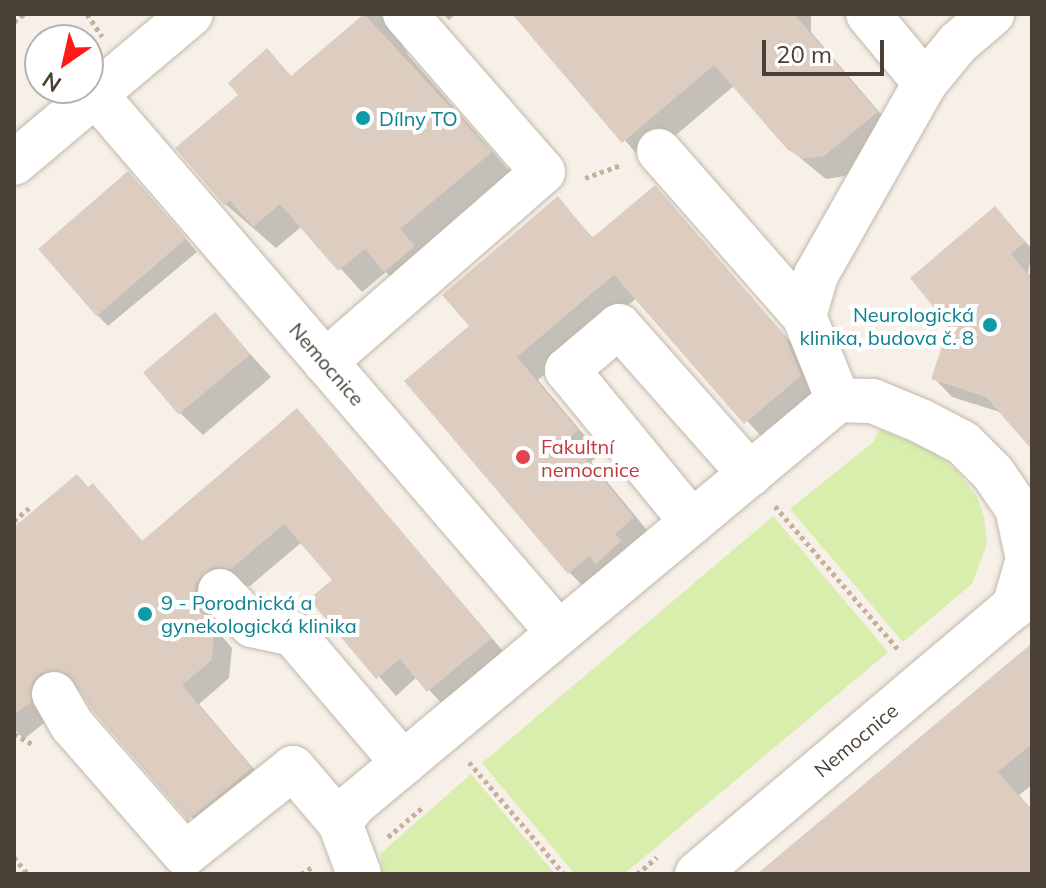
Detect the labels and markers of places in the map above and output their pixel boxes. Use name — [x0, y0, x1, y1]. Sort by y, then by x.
place label: Dílny TO — [379, 106, 458, 130]
marker: Dílny TO — [354, 109, 372, 127]
place label: Neurologická klinika, budova č. 8 — [799, 302, 974, 349]
marker: Neurologická klinika, budova č. 8 — [981, 316, 999, 334]
place label: Fakultní nemocnice — [541, 434, 640, 481]
marker: Fakultní nemocnice — [512, 446, 534, 468]
place label: 9 - Porodnická a gynekologická klinika — [161, 590, 357, 637]
marker: 9 - Porodnická a gynekologická klinika — [136, 605, 154, 623]

